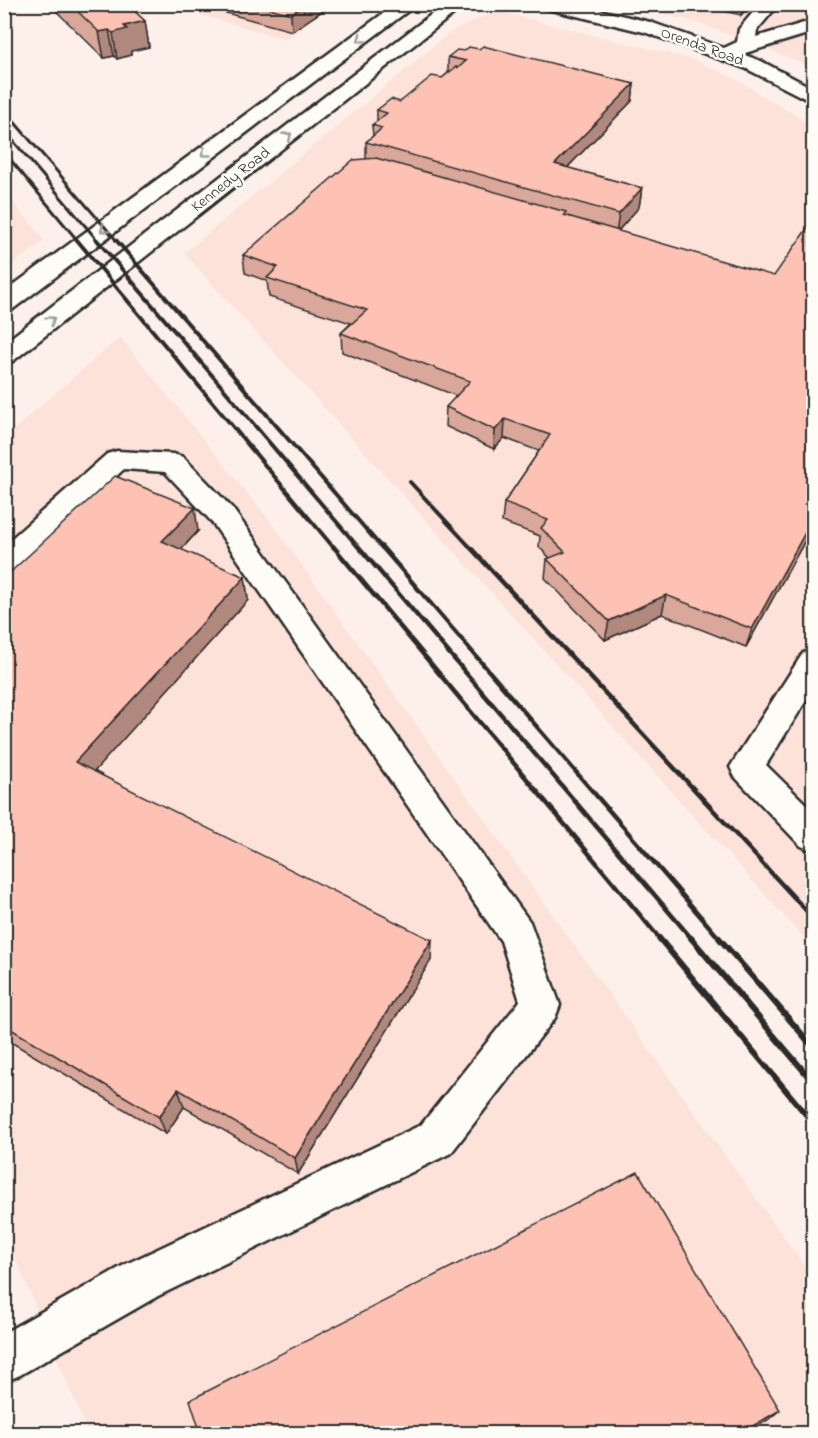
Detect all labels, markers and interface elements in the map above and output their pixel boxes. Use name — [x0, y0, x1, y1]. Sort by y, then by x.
street label: Orenda Road — [657, 21, 747, 73]
one-way arrow — [356, 32, 367, 43]
one-way arrow — [281, 133, 292, 144]
street label: Kennedy Road — [186, 141, 276, 219]
one-way arrow — [201, 146, 212, 157]
one-way arrow — [100, 222, 111, 233]
one-way arrow — [44, 317, 55, 328]

